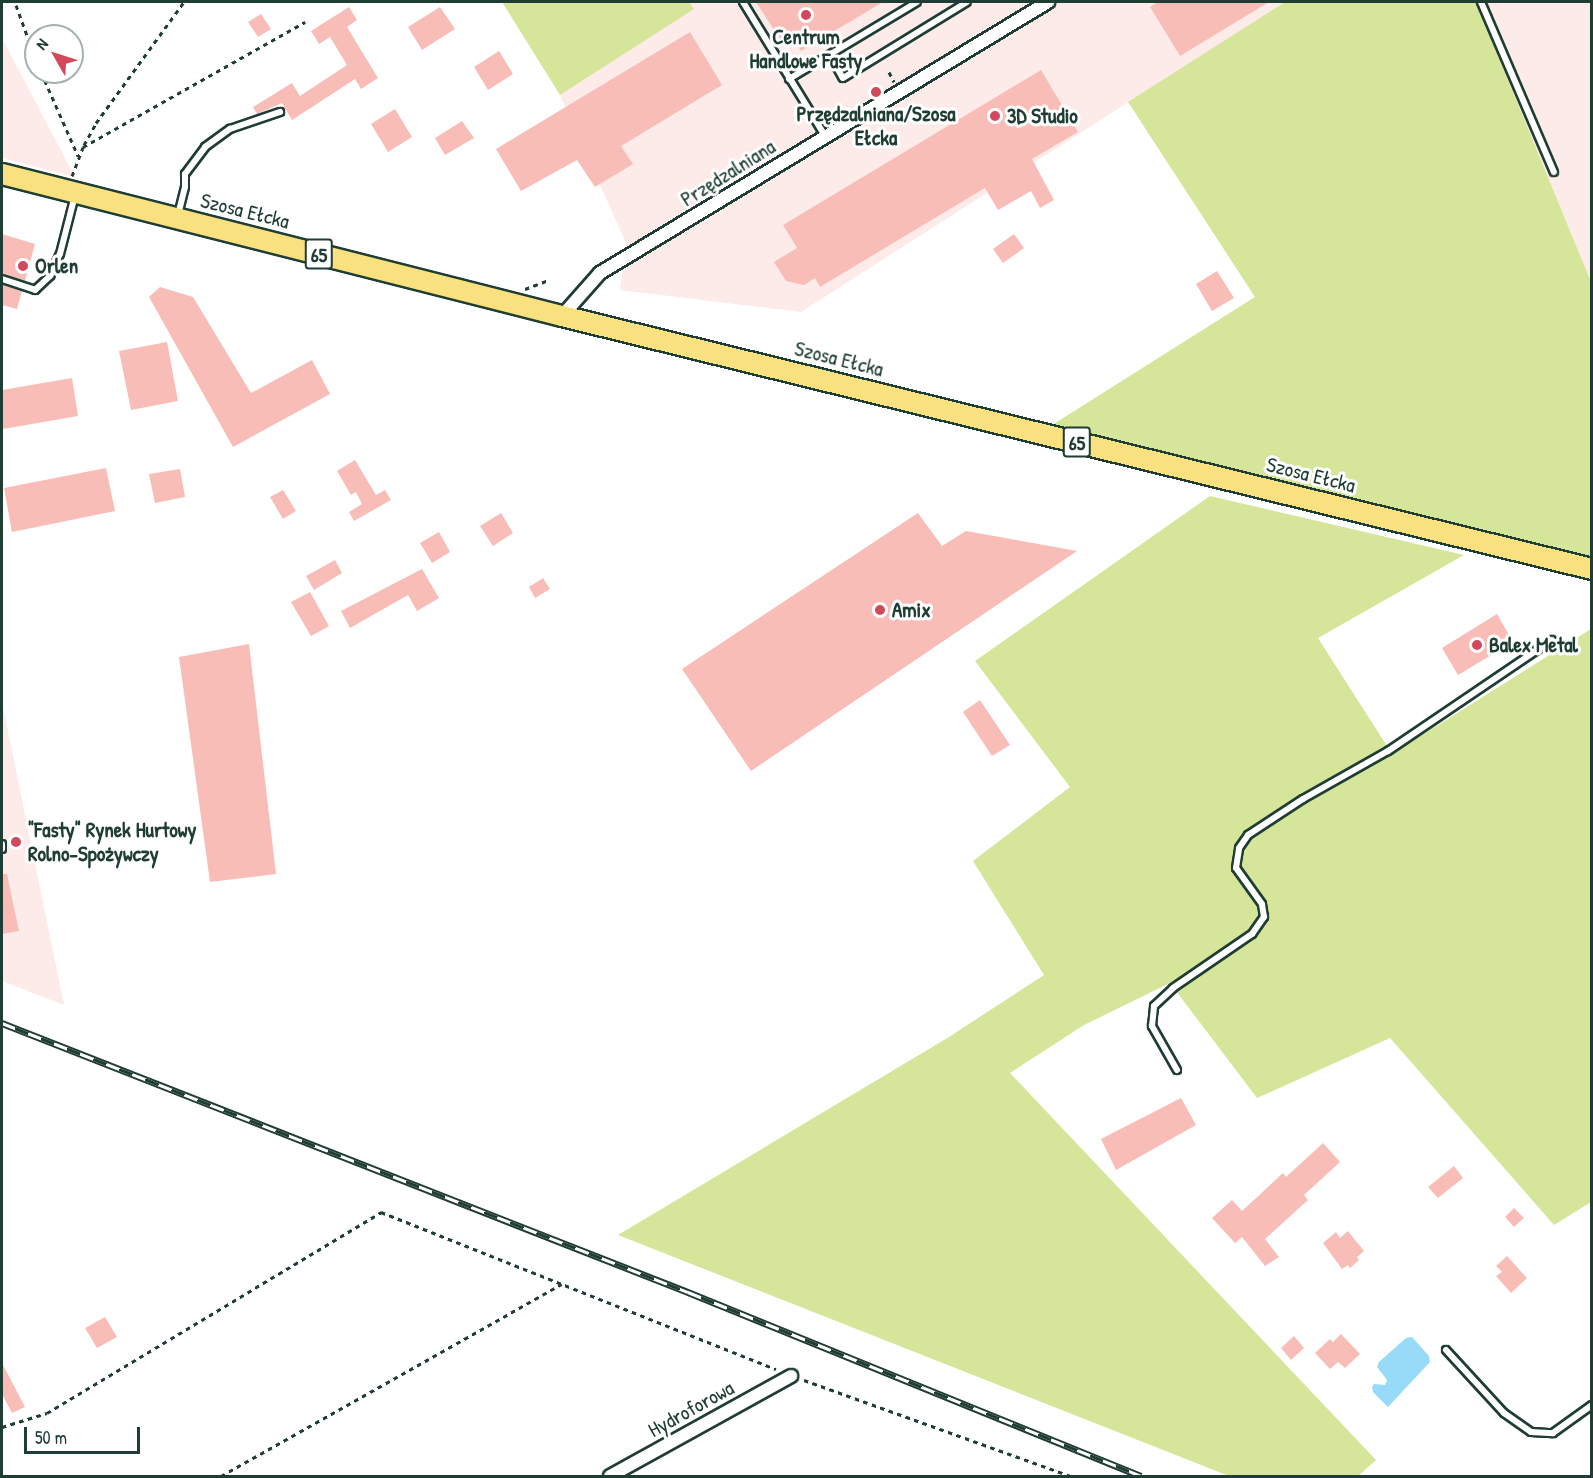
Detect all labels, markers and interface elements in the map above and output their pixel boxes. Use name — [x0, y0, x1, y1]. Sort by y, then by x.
marker: Centrum Handlowe Fasty — [799, 8, 813, 22]
north arrow — [24, 24, 84, 84]
place label: Centrum Handlowe Fasty — [749, 24, 863, 74]
text: N — [30, 34, 53, 54]
marker: Przędzalniana/Szosa Ełcka — [869, 85, 883, 99]
place label: Przędzalniana/Szosa Ełcka — [797, 101, 955, 151]
place label: 3D Studio — [1007, 103, 1078, 129]
marker: 3D Studio — [988, 109, 1002, 123]
street label: Przędzalniana — [676, 134, 780, 212]
street label: Szosa Ełcka — [198, 188, 292, 234]
road number: 65 — [304, 237, 334, 271]
place label: Orlen — [35, 253, 78, 279]
marker: Orlen — [16, 259, 30, 273]
street label: Szosa Ełcka — [792, 336, 886, 382]
road number: 65 — [1062, 425, 1092, 459]
street label: Szosa Ełcka — [1264, 452, 1358, 498]
place label: Amix — [892, 597, 931, 623]
marker: Amix — [873, 603, 887, 617]
place label: Balex Metal — [1489, 632, 1578, 658]
marker: Balex Metal — [1470, 638, 1484, 652]
place label: "Fasty" Rynek Hurtowy Rolno-Spożywczy — [28, 817, 196, 867]
marker: "Fasty" Rynek Hurtowy Rolno-Spożywczy — [9, 835, 23, 849]
street label: Hydroforowa — [644, 1375, 738, 1443]
scale bar — [27, 1415, 142, 1453]
text: 50 m — [35, 1425, 67, 1450]

